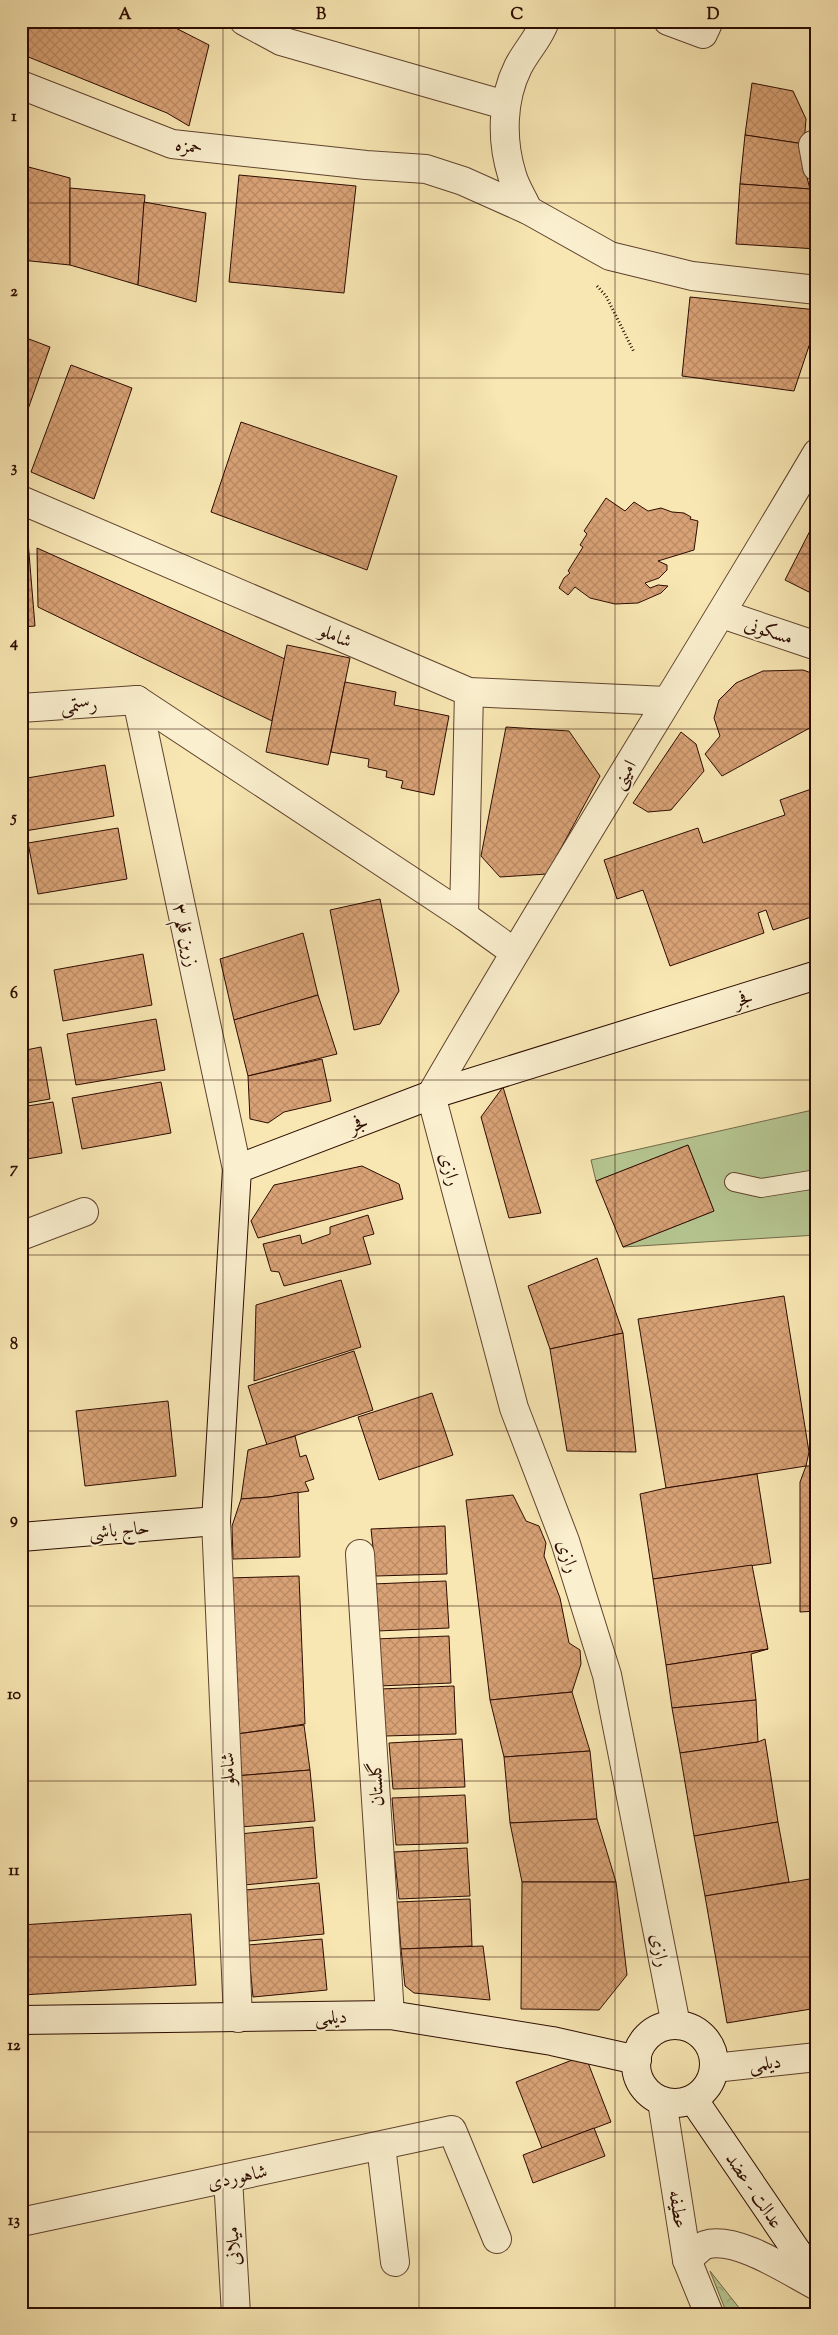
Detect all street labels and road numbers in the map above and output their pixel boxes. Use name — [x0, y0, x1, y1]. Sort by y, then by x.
street label: حمزه — [173, 132, 204, 163]
street label: مسکونی — [740, 612, 796, 653]
street label: شاملو — [313, 618, 356, 656]
street label: رستمی — [60, 692, 99, 721]
street label: امینی — [606, 755, 644, 795]
street label: زرین قلم ۳ — [161, 901, 204, 971]
street label: فجر — [729, 985, 757, 1017]
street label: فجر — [343, 1109, 373, 1142]
street label: رازی — [431, 1150, 466, 1189]
street label: حاج باشی — [88, 1515, 151, 1550]
street label: رازی — [549, 1537, 585, 1577]
street label: شاملو — [215, 1751, 244, 1788]
street label: گلستان — [362, 1760, 393, 1807]
street label: رازی — [642, 1931, 675, 1970]
street label: دیلمی — [315, 2005, 347, 2032]
street label: دیلمی — [748, 2049, 783, 2080]
street label: عدالت - عضد — [717, 2148, 788, 2235]
street label: شاهوردی — [205, 2159, 270, 2198]
street label: عطیفه — [660, 2188, 693, 2231]
street label: میلانی — [220, 2226, 249, 2266]

